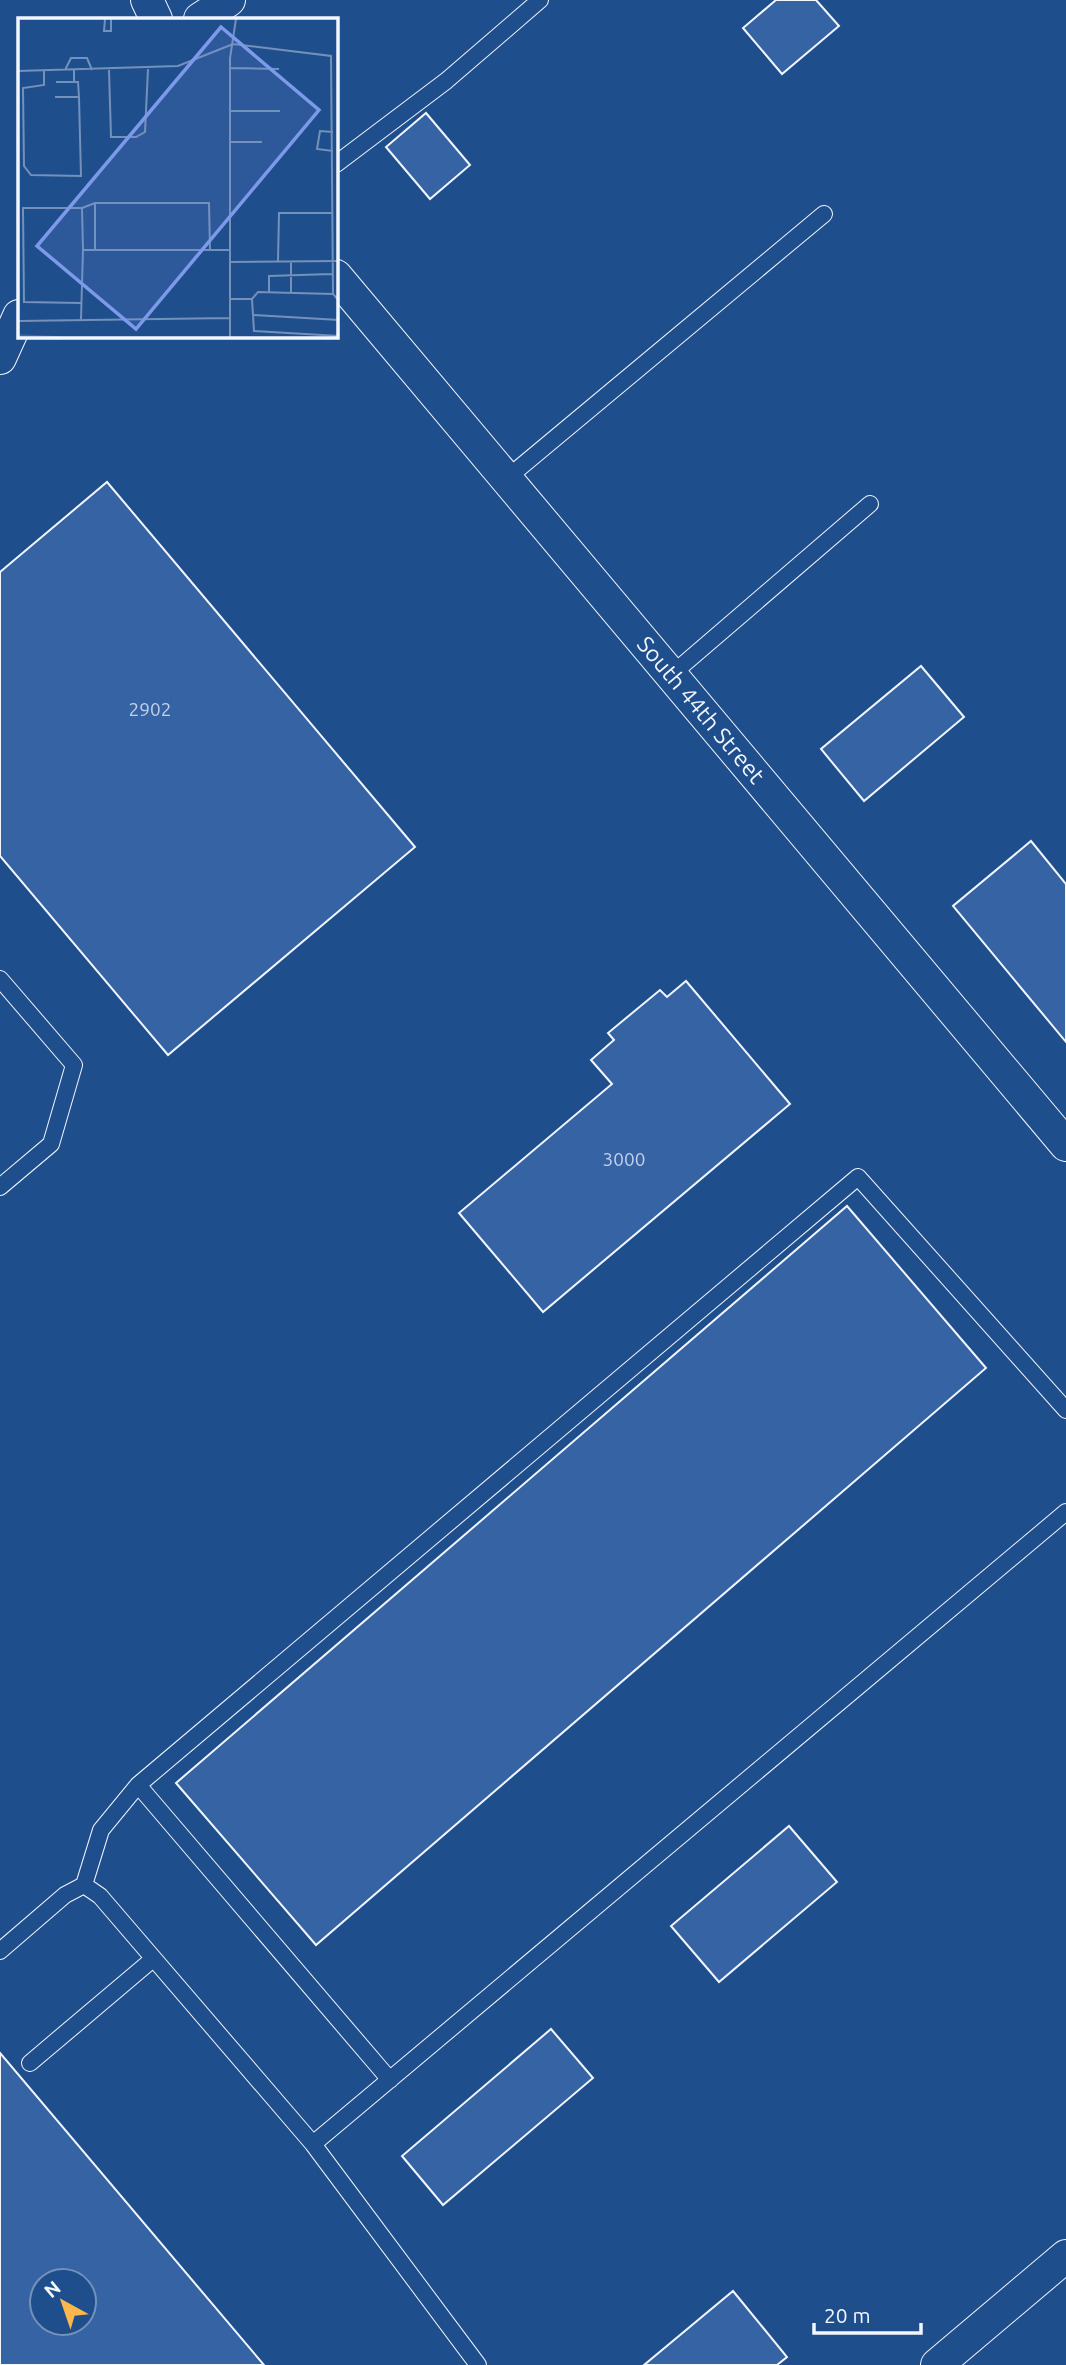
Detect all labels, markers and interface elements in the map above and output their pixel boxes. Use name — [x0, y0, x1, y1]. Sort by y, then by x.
inset map — [18, 18, 338, 338]
street label: South 44th Street — [633, 631, 770, 788]
house number: 2902 — [129, 698, 171, 720]
house number: 3000 — [603, 1148, 645, 1170]
north arrow — [28, 2267, 98, 2337]
text: N — [40, 2276, 65, 2302]
scale bar — [814, 2292, 921, 2336]
text: 20 m — [824, 2303, 871, 2327]

